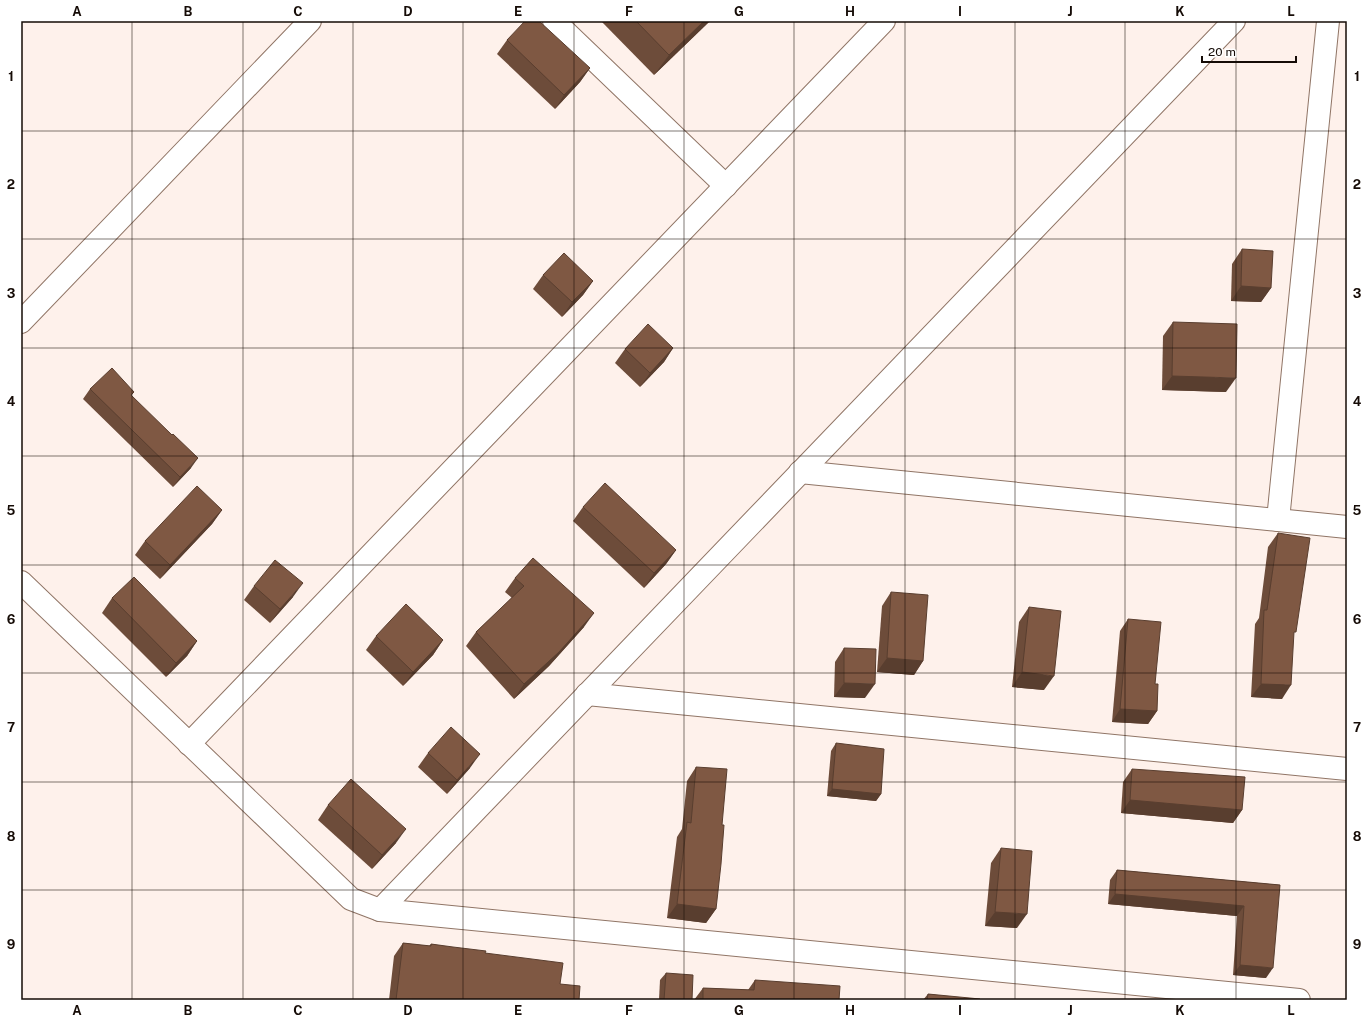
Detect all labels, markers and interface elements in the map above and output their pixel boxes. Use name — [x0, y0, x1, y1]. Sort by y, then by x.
text: A — [72, 4, 82, 19]
text: B — [184, 4, 193, 19]
text: C — [293, 4, 303, 19]
text: D — [403, 4, 413, 19]
text: E — [514, 4, 522, 19]
text: F — [625, 4, 633, 19]
text: G — [734, 4, 744, 19]
text: H — [845, 4, 855, 19]
text: I — [958, 4, 962, 19]
text: J — [1067, 4, 1073, 19]
text: K — [1175, 4, 1185, 19]
text: L — [1287, 4, 1295, 19]
scale bar — [1202, 38, 1296, 64]
text: 20 m — [1208, 45, 1236, 59]
text: 1 — [8, 69, 14, 84]
text: 1 — [1354, 69, 1360, 84]
text: 2 — [7, 177, 15, 192]
text: 2 — [1353, 177, 1361, 192]
text: 3 — [7, 286, 16, 301]
text: 3 — [1353, 286, 1362, 301]
text: 4 — [7, 394, 16, 409]
text: 4 — [1353, 394, 1362, 409]
text: 5 — [7, 503, 16, 518]
text: 5 — [1353, 503, 1362, 518]
text: 6 — [7, 612, 16, 627]
text: 6 — [1353, 612, 1362, 627]
text: 7 — [7, 720, 15, 735]
text: 7 — [1353, 720, 1361, 735]
text: 8 — [7, 829, 16, 844]
text: 8 — [1353, 829, 1362, 844]
text: 9 — [7, 937, 15, 952]
text: 9 — [1353, 937, 1361, 952]
text: A — [72, 1003, 82, 1018]
text: B — [184, 1003, 193, 1018]
text: C — [293, 1003, 303, 1018]
text: D — [403, 1003, 413, 1018]
text: E — [514, 1003, 522, 1018]
text: F — [625, 1003, 633, 1018]
text: G — [734, 1003, 744, 1018]
text: H — [845, 1003, 855, 1018]
text: I — [958, 1003, 962, 1018]
text: J — [1067, 1003, 1073, 1018]
text: K — [1175, 1003, 1185, 1018]
text: L — [1287, 1003, 1295, 1018]

